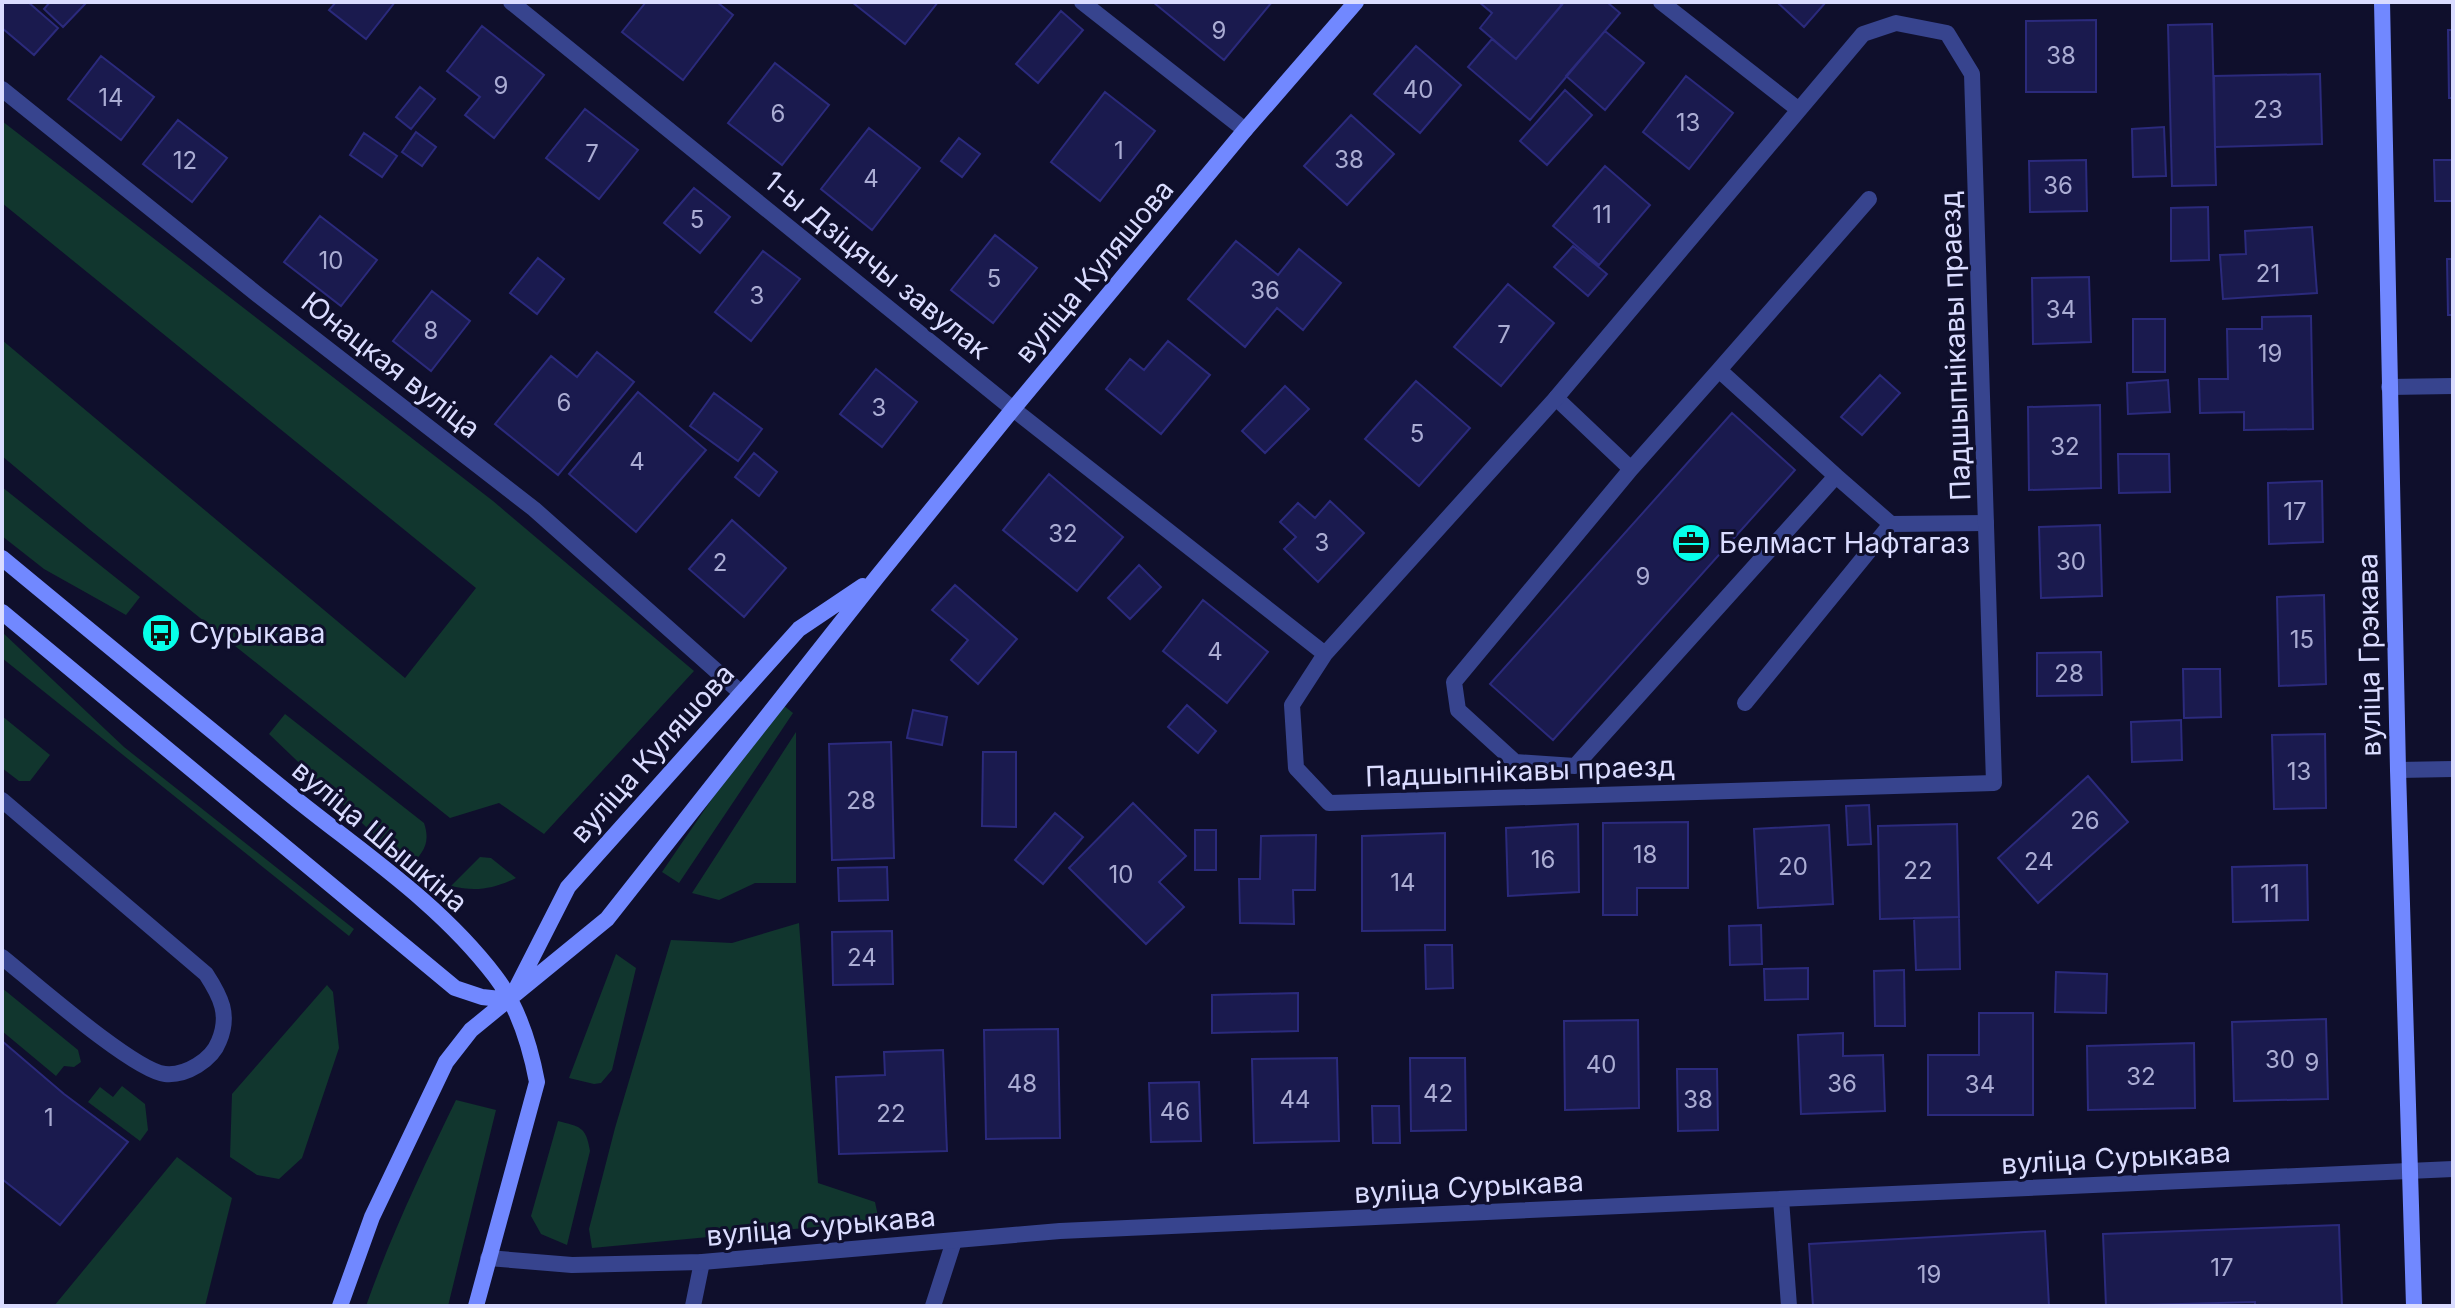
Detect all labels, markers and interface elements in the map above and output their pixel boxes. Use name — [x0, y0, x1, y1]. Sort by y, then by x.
house number: 9 — [1212, 16, 1226, 45]
house number: 38 — [2046, 41, 2076, 70]
house number: 9 — [494, 71, 508, 100]
house number: 40 — [1403, 75, 1433, 104]
house number: 14 — [98, 83, 124, 112]
house number: 23 — [2253, 95, 2283, 124]
house number: 6 — [771, 99, 785, 128]
house number: 13 — [1676, 108, 1700, 137]
house number: 1 — [1114, 136, 1124, 165]
house number: 7 — [585, 139, 599, 168]
house number: 38 — [1334, 145, 1364, 174]
house number: 12 — [173, 146, 197, 175]
street label: 1-ы Дзіцячы завулак — [757, 164, 997, 366]
house number: 4 — [863, 164, 879, 193]
house number: 36 — [2043, 171, 2073, 200]
street label: вуліца Куляшова — [1007, 172, 1181, 370]
street label: Падшыпнікавы праезд — [1933, 190, 1977, 502]
house number: 11 — [1592, 200, 1612, 229]
house number: 5 — [690, 205, 704, 234]
house number: 10 — [319, 246, 343, 275]
house number: 21 — [2256, 259, 2280, 288]
house number: 5 — [987, 264, 1001, 293]
house number: 36 — [1250, 276, 1280, 305]
house number: 3 — [750, 281, 764, 310]
street label: Юнацкая вуліца — [295, 285, 487, 445]
house number: 34 — [2046, 295, 2076, 324]
house number: 8 — [424, 316, 438, 345]
house number: 7 — [1497, 320, 1511, 349]
house number: 19 — [2258, 339, 2282, 368]
house number: 6 — [557, 388, 571, 417]
house number: 3 — [872, 393, 886, 422]
house number: 5 — [1410, 419, 1424, 448]
house number: 32 — [2050, 432, 2080, 461]
house number: 4 — [629, 447, 645, 476]
house number: 17 — [2283, 497, 2307, 526]
house number: 32 — [1048, 519, 1078, 548]
office icon: Белмаст Нафтагаз — [1670, 522, 1712, 564]
place label: Белмаст Нафтагаз — [1719, 526, 1970, 560]
house number: 3 — [1315, 528, 1329, 557]
house number: 30 — [2056, 547, 2086, 576]
house number: 2 — [713, 548, 727, 577]
street label: вуліца Грэкава — [2350, 553, 2388, 757]
house number: 9 — [1636, 562, 1650, 591]
bus stop icon: Сурыкава — [140, 612, 182, 654]
place label: Сурыкава — [189, 616, 325, 650]
house number: 15 — [2290, 625, 2314, 654]
house number: 4 — [1207, 637, 1223, 666]
street label: вуліца Куляшова — [563, 657, 741, 849]
house number: 28 — [2054, 659, 2084, 688]
street label: Падшыпнікавы праезд — [1364, 749, 1676, 793]
street label: вуліца Шышкіна — [286, 753, 474, 919]
house number: 13 — [2287, 757, 2311, 786]
house number: 28 — [846, 786, 876, 815]
house number: 26 — [2070, 806, 2100, 835]
house number: 18 — [1633, 840, 1657, 869]
house number: 16 — [1531, 845, 1555, 874]
house number: 24 — [2024, 847, 2054, 876]
house number: 20 — [1778, 852, 1808, 881]
house number: 22 — [1903, 856, 1933, 885]
house number: 10 — [1109, 860, 1133, 889]
house number: 14 — [1390, 868, 1416, 897]
house number: 11 — [2260, 879, 2280, 908]
house number: 24 — [847, 943, 877, 972]
house number: 30 — [2265, 1045, 2295, 1074]
house number: 9 — [2305, 1048, 2319, 1077]
house number: 40 — [1586, 1050, 1616, 1079]
house number: 32 — [2126, 1062, 2156, 1091]
house number: 48 — [1007, 1069, 1037, 1098]
house number: 36 — [1827, 1069, 1857, 1098]
house number: 34 — [1965, 1070, 1995, 1099]
house number: 42 — [1423, 1079, 1453, 1108]
house number: 44 — [1279, 1085, 1311, 1114]
house number: 38 — [1683, 1085, 1713, 1114]
house number: 46 — [1160, 1097, 1190, 1126]
house number: 22 — [876, 1099, 906, 1128]
house number: 1 — [44, 1103, 54, 1132]
street label: вуліца Сурыкава — [2000, 1135, 2232, 1181]
street label: вуліца Сурыкава — [1353, 1164, 1585, 1210]
street label: вуліца Сурыкава — [705, 1199, 937, 1253]
house number: 17 — [2210, 1253, 2234, 1282]
house number: 19 — [1917, 1260, 1941, 1289]

